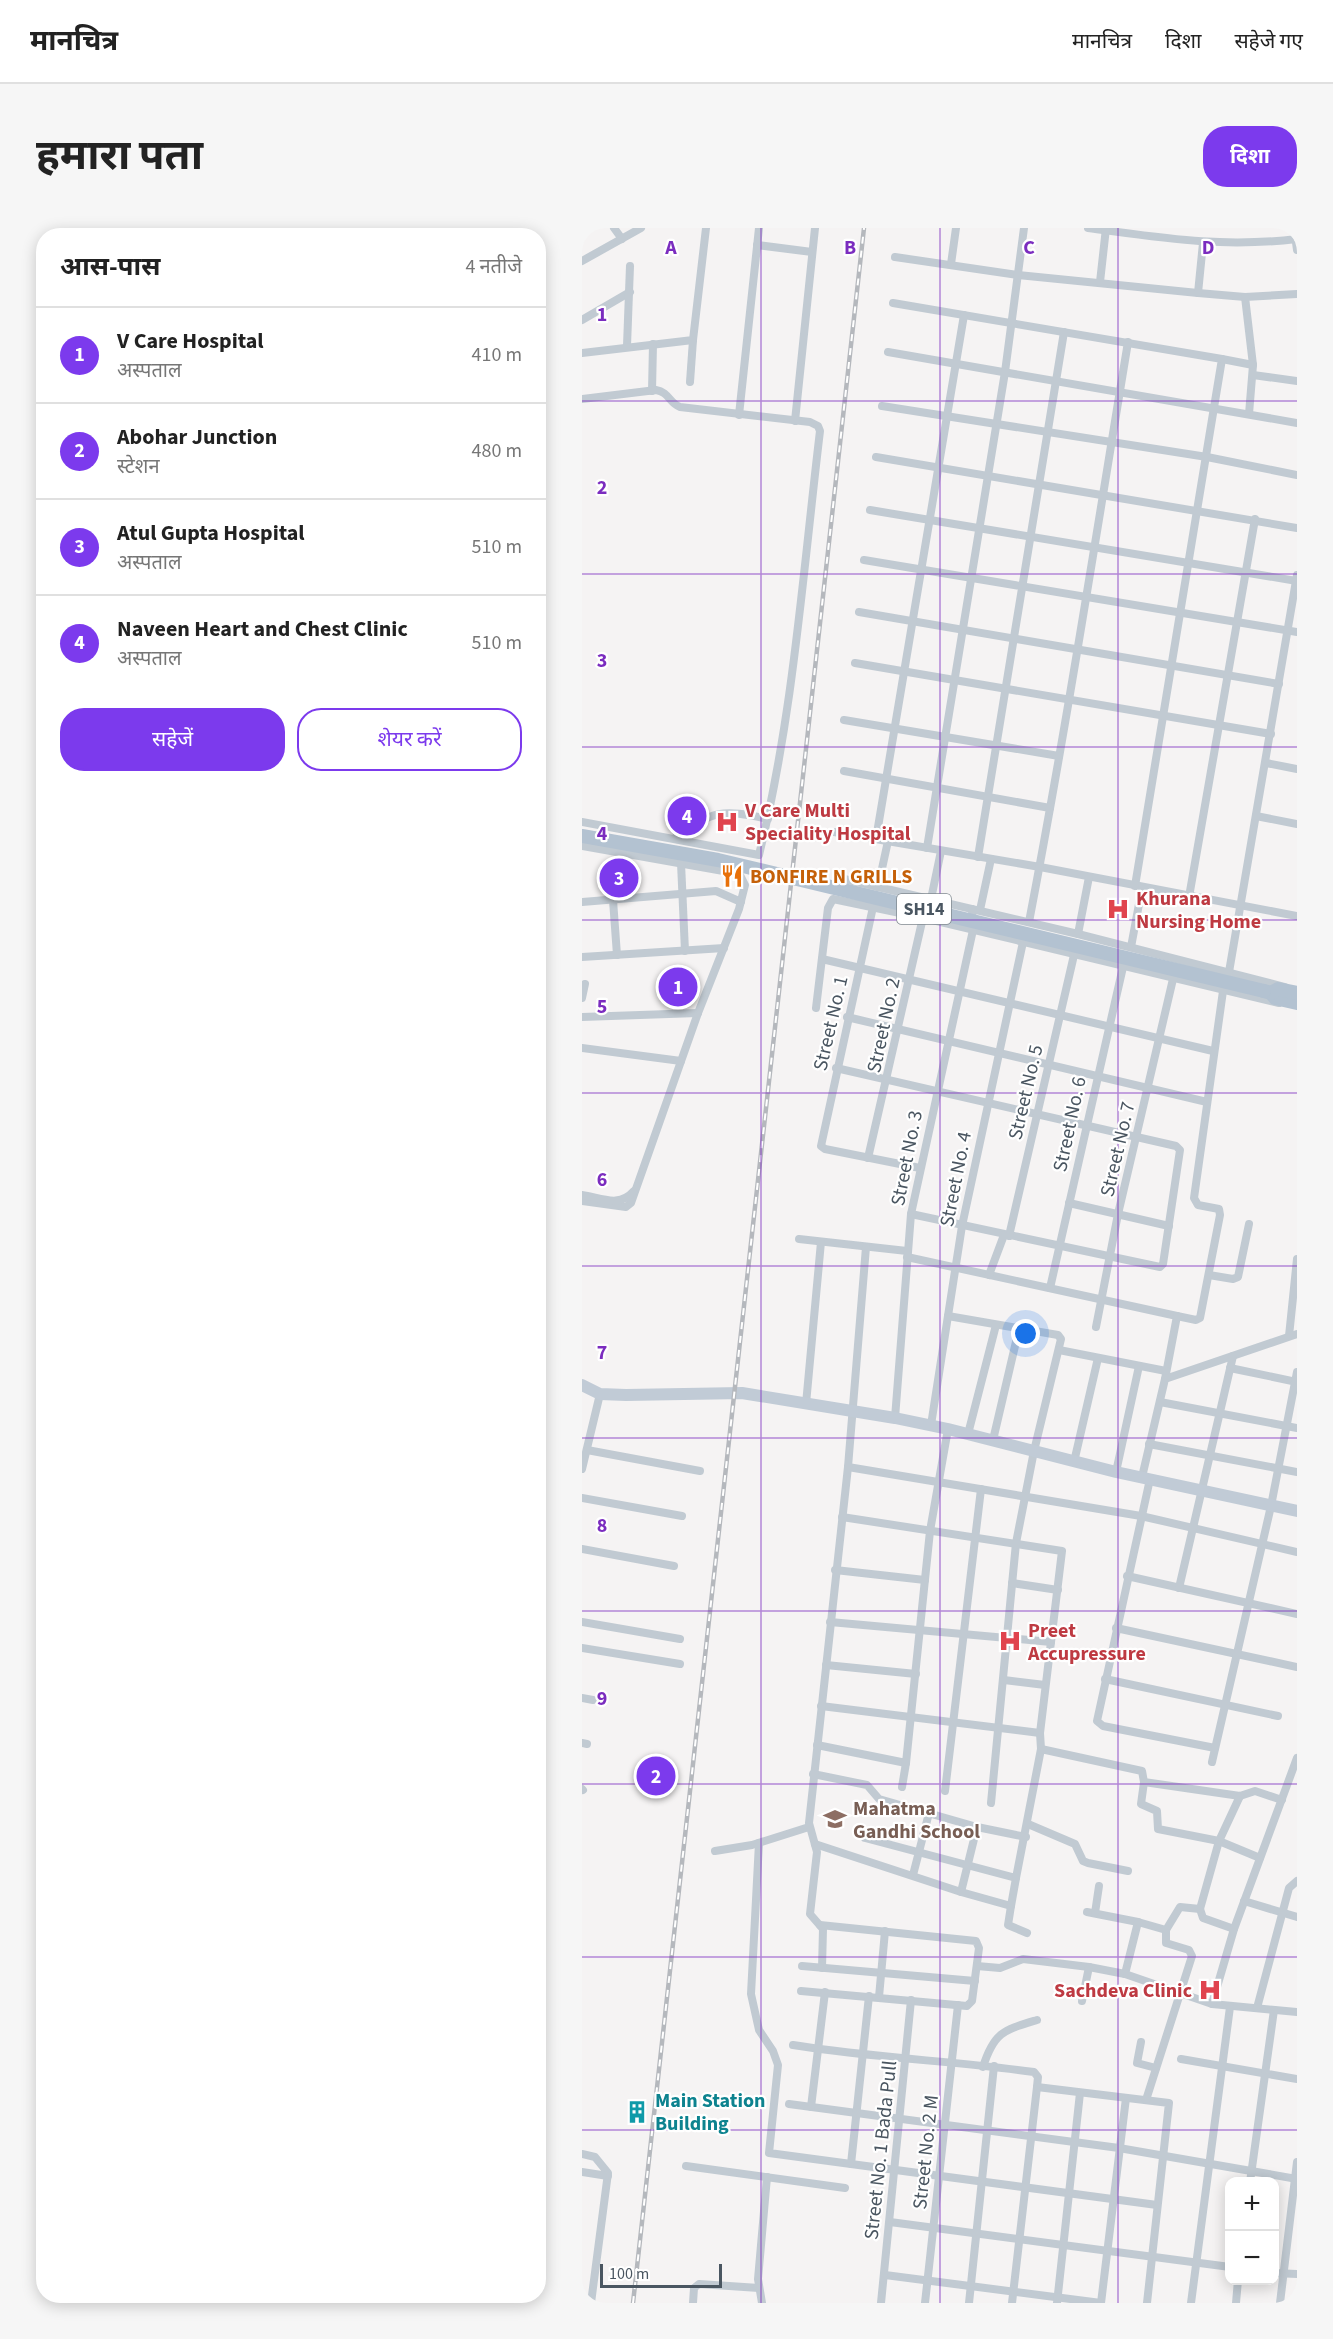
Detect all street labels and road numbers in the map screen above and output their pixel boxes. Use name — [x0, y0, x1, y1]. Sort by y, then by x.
road number: SH14 — [897, 894, 951, 924]
street label: Street No. 1 — [806, 973, 855, 1073]
street label: Street No. 2 — [860, 975, 908, 1075]
street label: Street No. 5 — [1001, 1042, 1050, 1142]
street label: Street No. 6 — [1046, 1074, 1094, 1174]
street label: Street No. 7 — [1093, 1099, 1142, 1199]
street label: Street No. 3 — [884, 1108, 930, 1208]
street label: Street No. 4 — [933, 1129, 979, 1229]
street label: Street No. 1 Bada Pull — [858, 2059, 904, 2241]
street label: Street No. 2 M — [906, 2093, 946, 2211]

